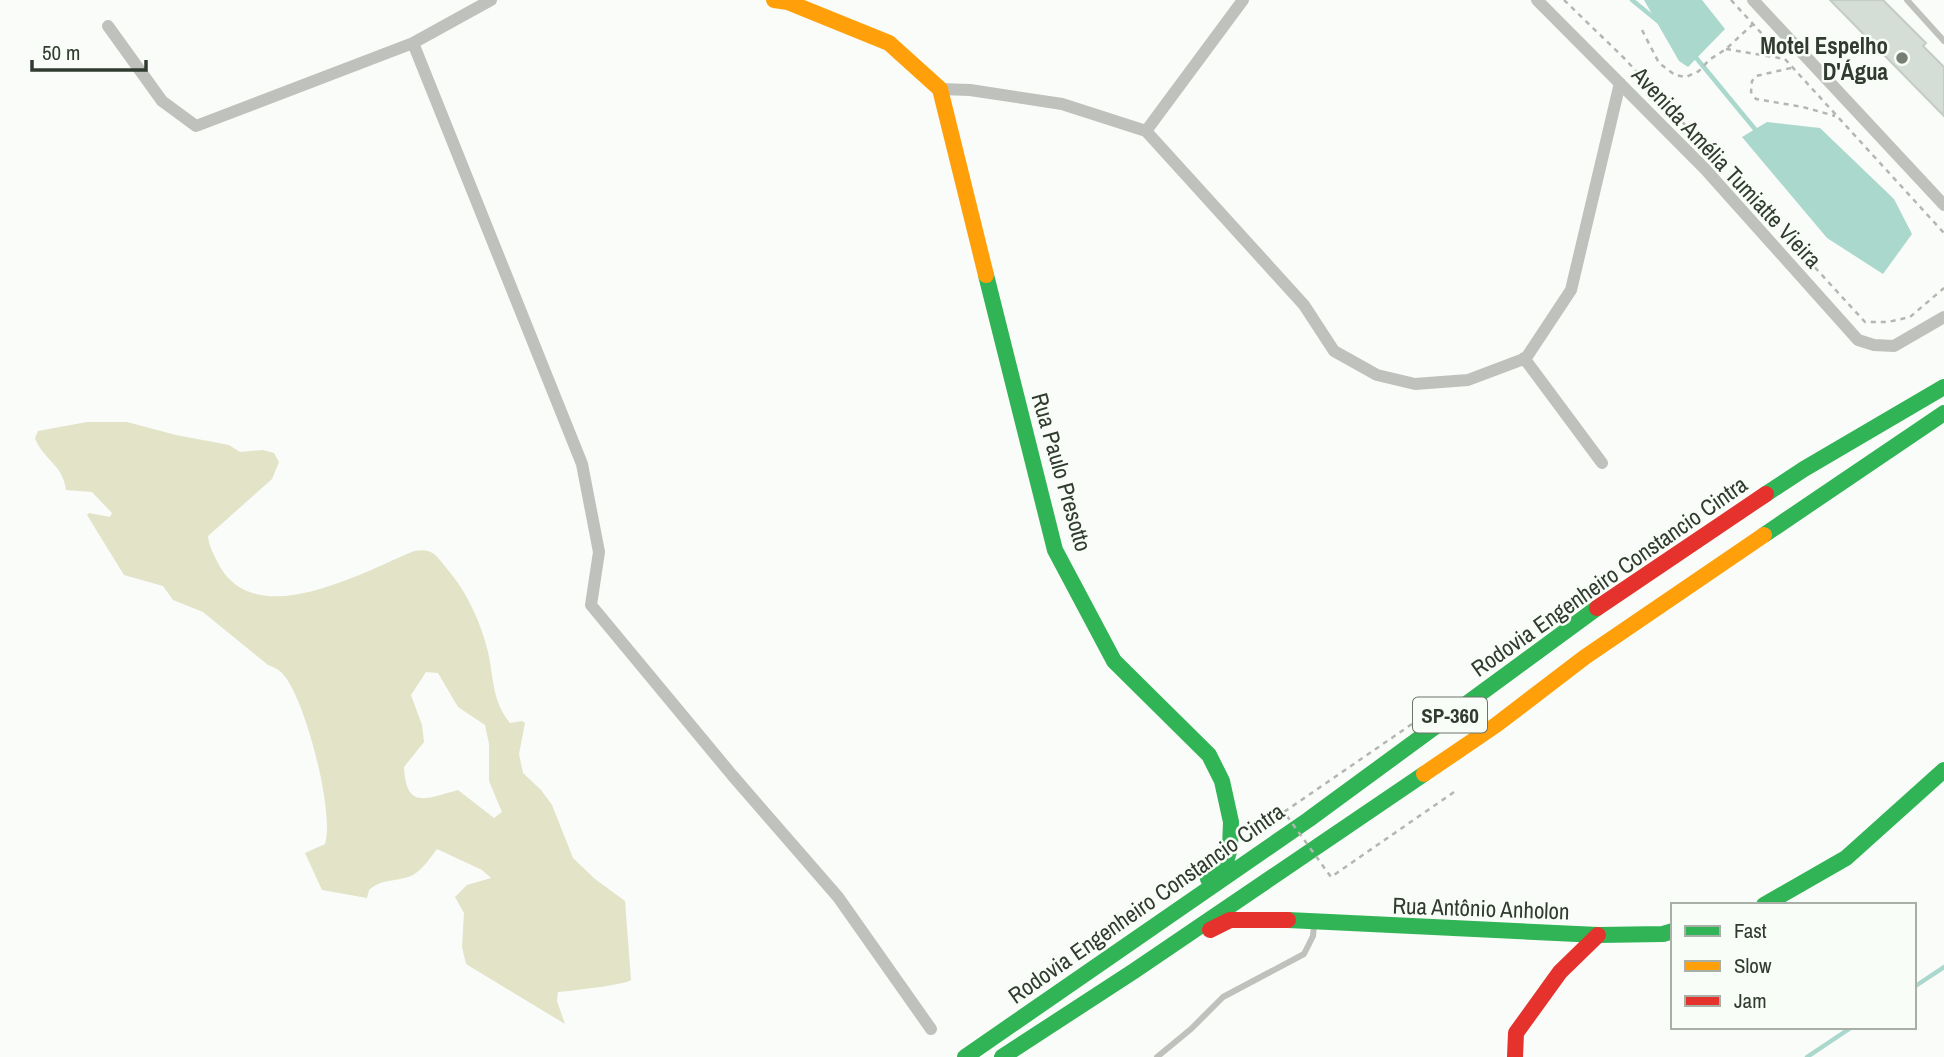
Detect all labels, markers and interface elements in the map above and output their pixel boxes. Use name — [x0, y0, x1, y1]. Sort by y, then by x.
scale bar — [32, 28, 145, 72]
place label: Motel Espelho D'Água — [1760, 30, 1888, 87]
text: 50 m — [42, 38, 80, 67]
marker: Motel Espelho D'Água — [1894, 50, 1910, 66]
street label: Avenida Amélia Tumiatte Vieira — [1625, 59, 1829, 275]
street label: Rua Paulo Presotto — [1025, 389, 1099, 555]
street label: Rodovia Engenheiro Constancio Cintra — [1465, 468, 1754, 683]
road number: SP-360 — [1413, 698, 1487, 732]
street label: Rodovia Engenheiro Constancio Cintra — [1002, 795, 1291, 1010]
street label: Rua Antônio Anholon — [1392, 889, 1570, 927]
legend — [1671, 903, 1916, 1029]
text: Fast — [1734, 916, 1767, 945]
text: Slow — [1734, 951, 1772, 980]
text: Jam — [1734, 986, 1767, 1015]

